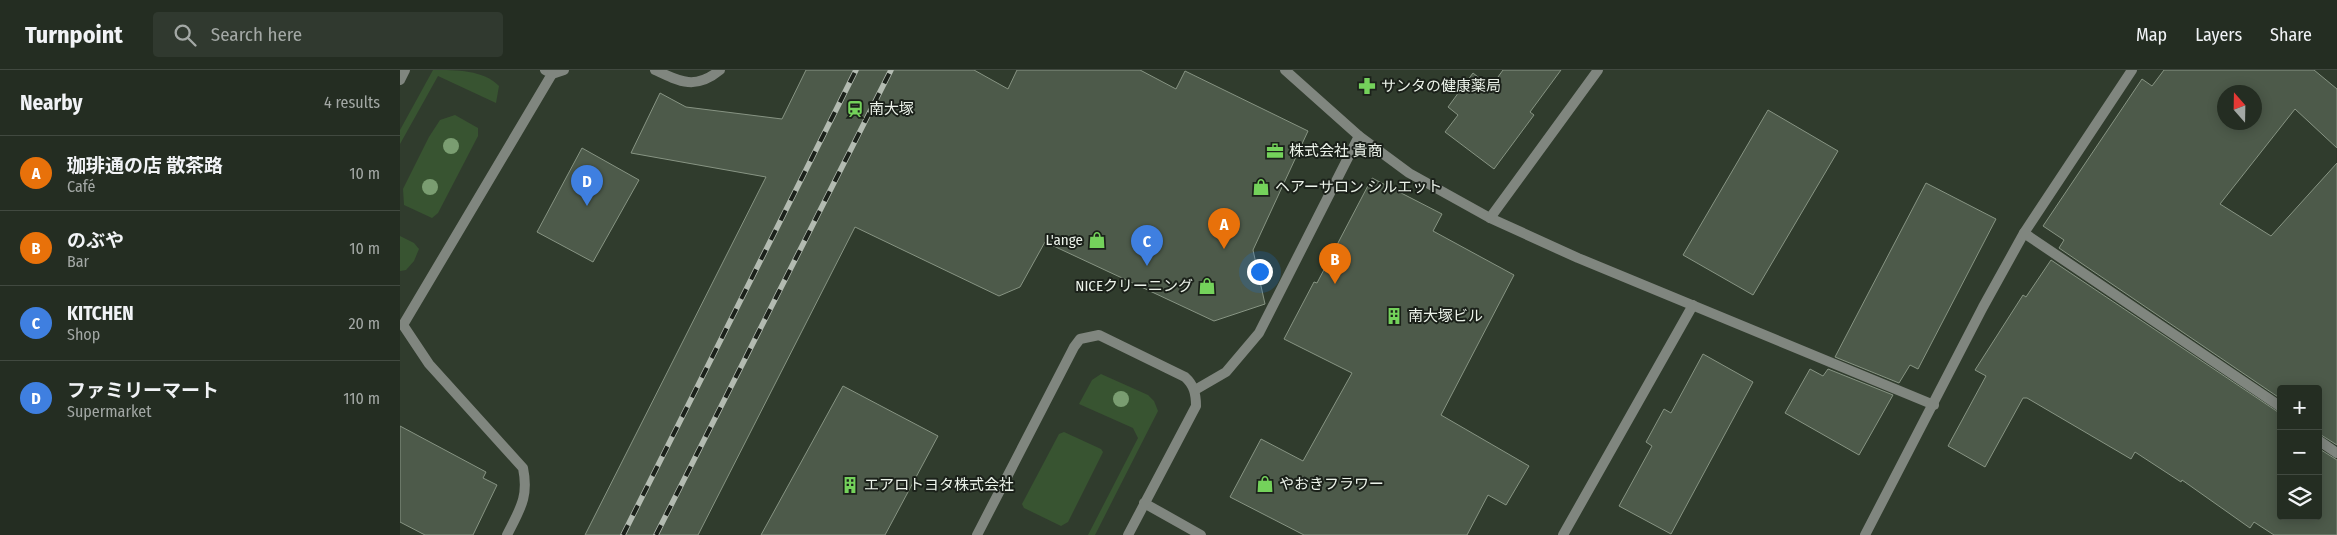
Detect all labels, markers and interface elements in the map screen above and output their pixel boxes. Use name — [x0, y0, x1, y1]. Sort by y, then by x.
search box — [153, 12, 503, 57]
text: Turnpoint — [25, 21, 123, 49]
icon: search — [171, 21, 199, 49]
text: Search here — [211, 23, 302, 46]
text: Map — [2136, 24, 2167, 46]
text: Layers — [2195, 24, 2242, 46]
text: Share — [2270, 24, 2312, 46]
pharmacy icon: サンタの健康薬局 — [1357, 76, 1377, 96]
place label: サンタの健康薬局 — [1381, 77, 1501, 95]
north arrow — [2217, 85, 2262, 130]
text: Nearby — [20, 90, 82, 116]
text: 4 results — [324, 93, 380, 112]
station icon: 南大塚 — [845, 99, 865, 119]
place label: 南大塚 — [869, 100, 914, 118]
office icon: 株式会社 貴商 — [1265, 141, 1285, 161]
place label: 株式会社 貴商 — [1289, 142, 1383, 160]
text: 珈琲通の店 散茶路 — [67, 154, 223, 177]
text: A — [32, 164, 40, 183]
text: 10 m — [349, 164, 380, 183]
pin: D — [571, 165, 603, 206]
text: Café — [67, 177, 95, 196]
shop icon: ヘアーサロン シルエット — [1251, 177, 1271, 197]
place label: ヘアーサロン シルエット — [1275, 178, 1442, 196]
pin: A — [1208, 208, 1240, 249]
pin: C — [1131, 225, 1163, 266]
text: のぶや — [67, 229, 124, 252]
shop icon: L'ange — [1087, 230, 1107, 250]
place label: L'ange — [1046, 231, 1083, 249]
text: B — [32, 239, 40, 258]
text: 10 m — [349, 239, 380, 258]
pin: B — [1319, 243, 1351, 284]
text: Bar — [67, 252, 89, 271]
your location — [1247, 259, 1273, 285]
shop icon: NICEクリーニング — [1197, 276, 1217, 296]
place label: NICEクリーニング — [1075, 277, 1193, 295]
text: KITCHEN — [67, 302, 134, 325]
building icon: 南大塚ビル — [1384, 306, 1404, 326]
place label: 南大塚ビル — [1408, 307, 1483, 325]
text: C — [32, 314, 40, 333]
text: 20 m — [349, 314, 380, 333]
text: Shop — [67, 325, 100, 344]
text: ファミリーマート — [67, 379, 219, 402]
map controls — [2277, 385, 2322, 520]
button: + — [2277, 385, 2322, 430]
text: D — [31, 389, 41, 408]
text: 110 m — [343, 389, 380, 408]
text: Supermarket — [67, 402, 151, 421]
button: − — [2277, 430, 2322, 475]
shop icon: やおきフラワー — [1255, 474, 1275, 494]
building icon: エアロトヨタ株式会社 — [840, 475, 860, 495]
place label: やおきフラワー — [1279, 475, 1384, 493]
button: layers — [2277, 475, 2322, 520]
place label: エアロトヨタ株式会社 — [864, 476, 1014, 494]

